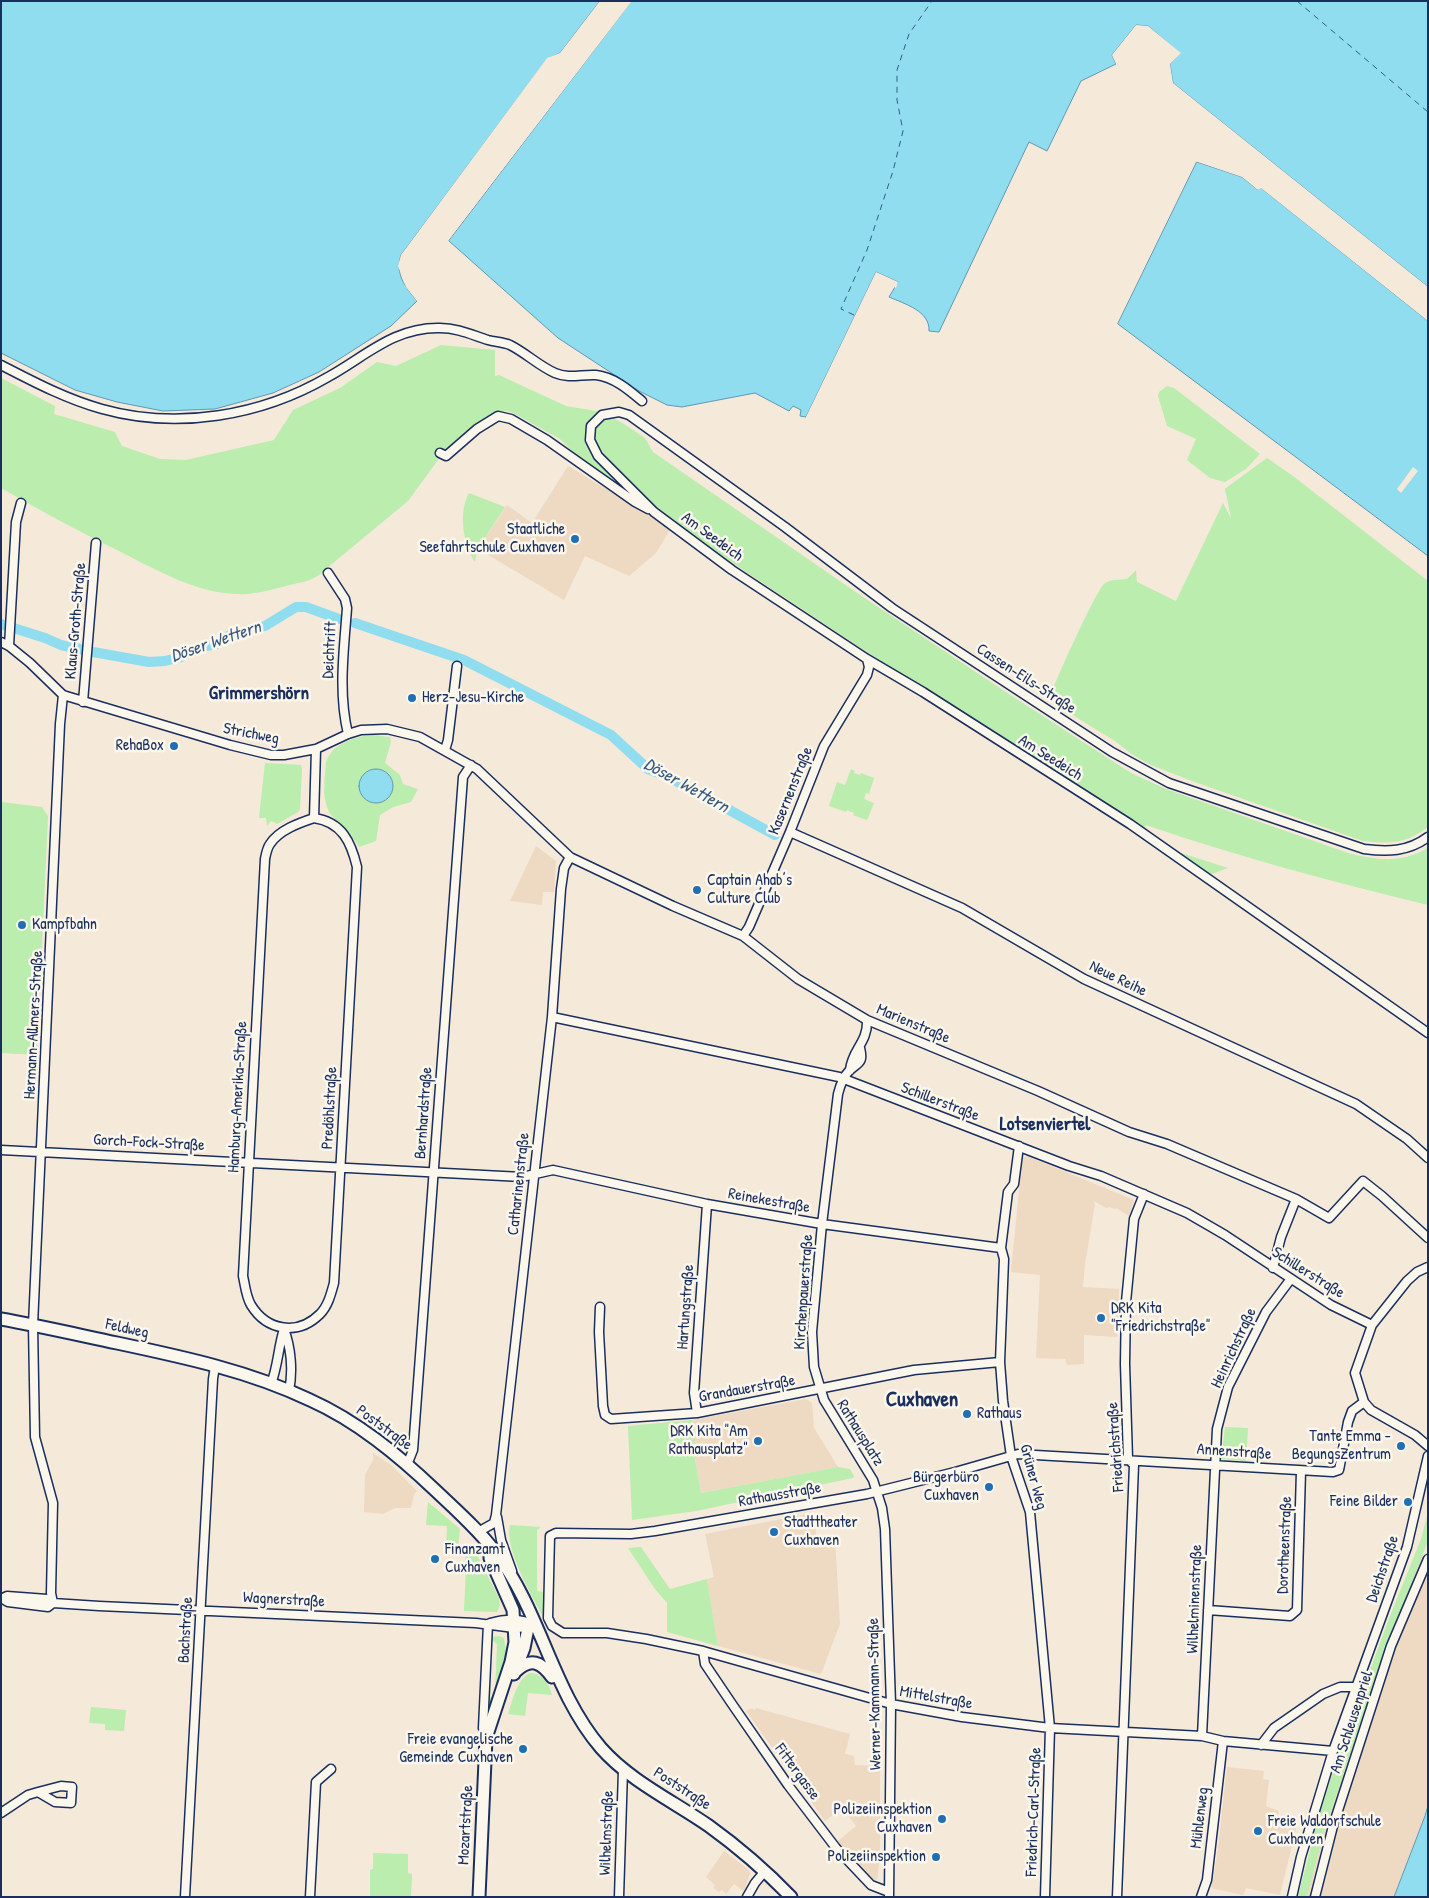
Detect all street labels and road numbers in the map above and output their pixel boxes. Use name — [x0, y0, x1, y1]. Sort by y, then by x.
street label: Am Seedeich — [677, 508, 747, 566]
street label: Klaus-Groth-Straße — [61, 562, 91, 680]
street label: Deichtrift — [319, 621, 341, 679]
street label: Cassen-Eils-Straße — [973, 640, 1079, 718]
street label: Strichweg — [221, 719, 281, 749]
street label: Am Seedeich — [1015, 731, 1085, 785]
street label: Kasernenstraße — [765, 744, 817, 838]
street label: Hermann-Allmers-Straße — [21, 950, 47, 1100]
street label: Neue Reihe — [1086, 957, 1150, 1001]
street label: Marienstraße — [873, 1000, 953, 1048]
street label: Hamburg-Amerika-Straße — [224, 1021, 252, 1173]
street label: Predöhlstraße — [318, 1066, 342, 1150]
street label: Bernhardstraße — [411, 1066, 437, 1160]
street label: Schillerstraße — [898, 1078, 982, 1126]
street label: Gorch-Fock-Straße — [93, 1130, 205, 1156]
street label: Catharinenstraße — [504, 1132, 534, 1236]
street label: Reinekestraße — [727, 1184, 811, 1218]
street label: Kirchenpauerstraße — [790, 1234, 818, 1350]
street label: Schillerstraße — [1268, 1243, 1348, 1303]
street label: Hartungstraße — [673, 1264, 699, 1350]
street label: Heinrichstraße — [1207, 1305, 1261, 1391]
street label: Feldweg — [104, 1315, 150, 1343]
street label: Grandauerstraße — [697, 1371, 797, 1407]
street label: Rathausplatz — [832, 1396, 888, 1470]
street label: Poststraße — [352, 1401, 416, 1455]
street label: Friedrichstraße — [1103, 1401, 1129, 1493]
street label: Annenstraße — [1196, 1440, 1272, 1464]
street label: Grüner Weg — [1015, 1442, 1051, 1512]
street label: Rathausstraße — [737, 1478, 823, 1512]
street label: Dorotheenstraße — [1274, 1496, 1296, 1594]
street label: Deichstraße — [1363, 1533, 1403, 1605]
street label: Wilhelminenstraße — [1183, 1544, 1207, 1654]
street label: Wagnerstraße — [243, 1588, 325, 1612]
street label: Bachstraße — [175, 1596, 197, 1664]
street label: Werner-Kammann-Straße — [864, 1618, 886, 1770]
street label: Am Schleusenpriel — [1326, 1668, 1378, 1776]
street label: Mittelstraße — [898, 1682, 974, 1714]
street label: Fittergasse — [770, 1740, 824, 1804]
street label: Friedrich-Carl-Straße — [1022, 1747, 1046, 1877]
street label: Poststraße — [650, 1763, 714, 1815]
street label: Mozartstraße — [454, 1785, 478, 1865]
street label: Mühlenweg — [1187, 1786, 1213, 1850]
street label: Wilhelmstraße — [596, 1790, 618, 1876]

